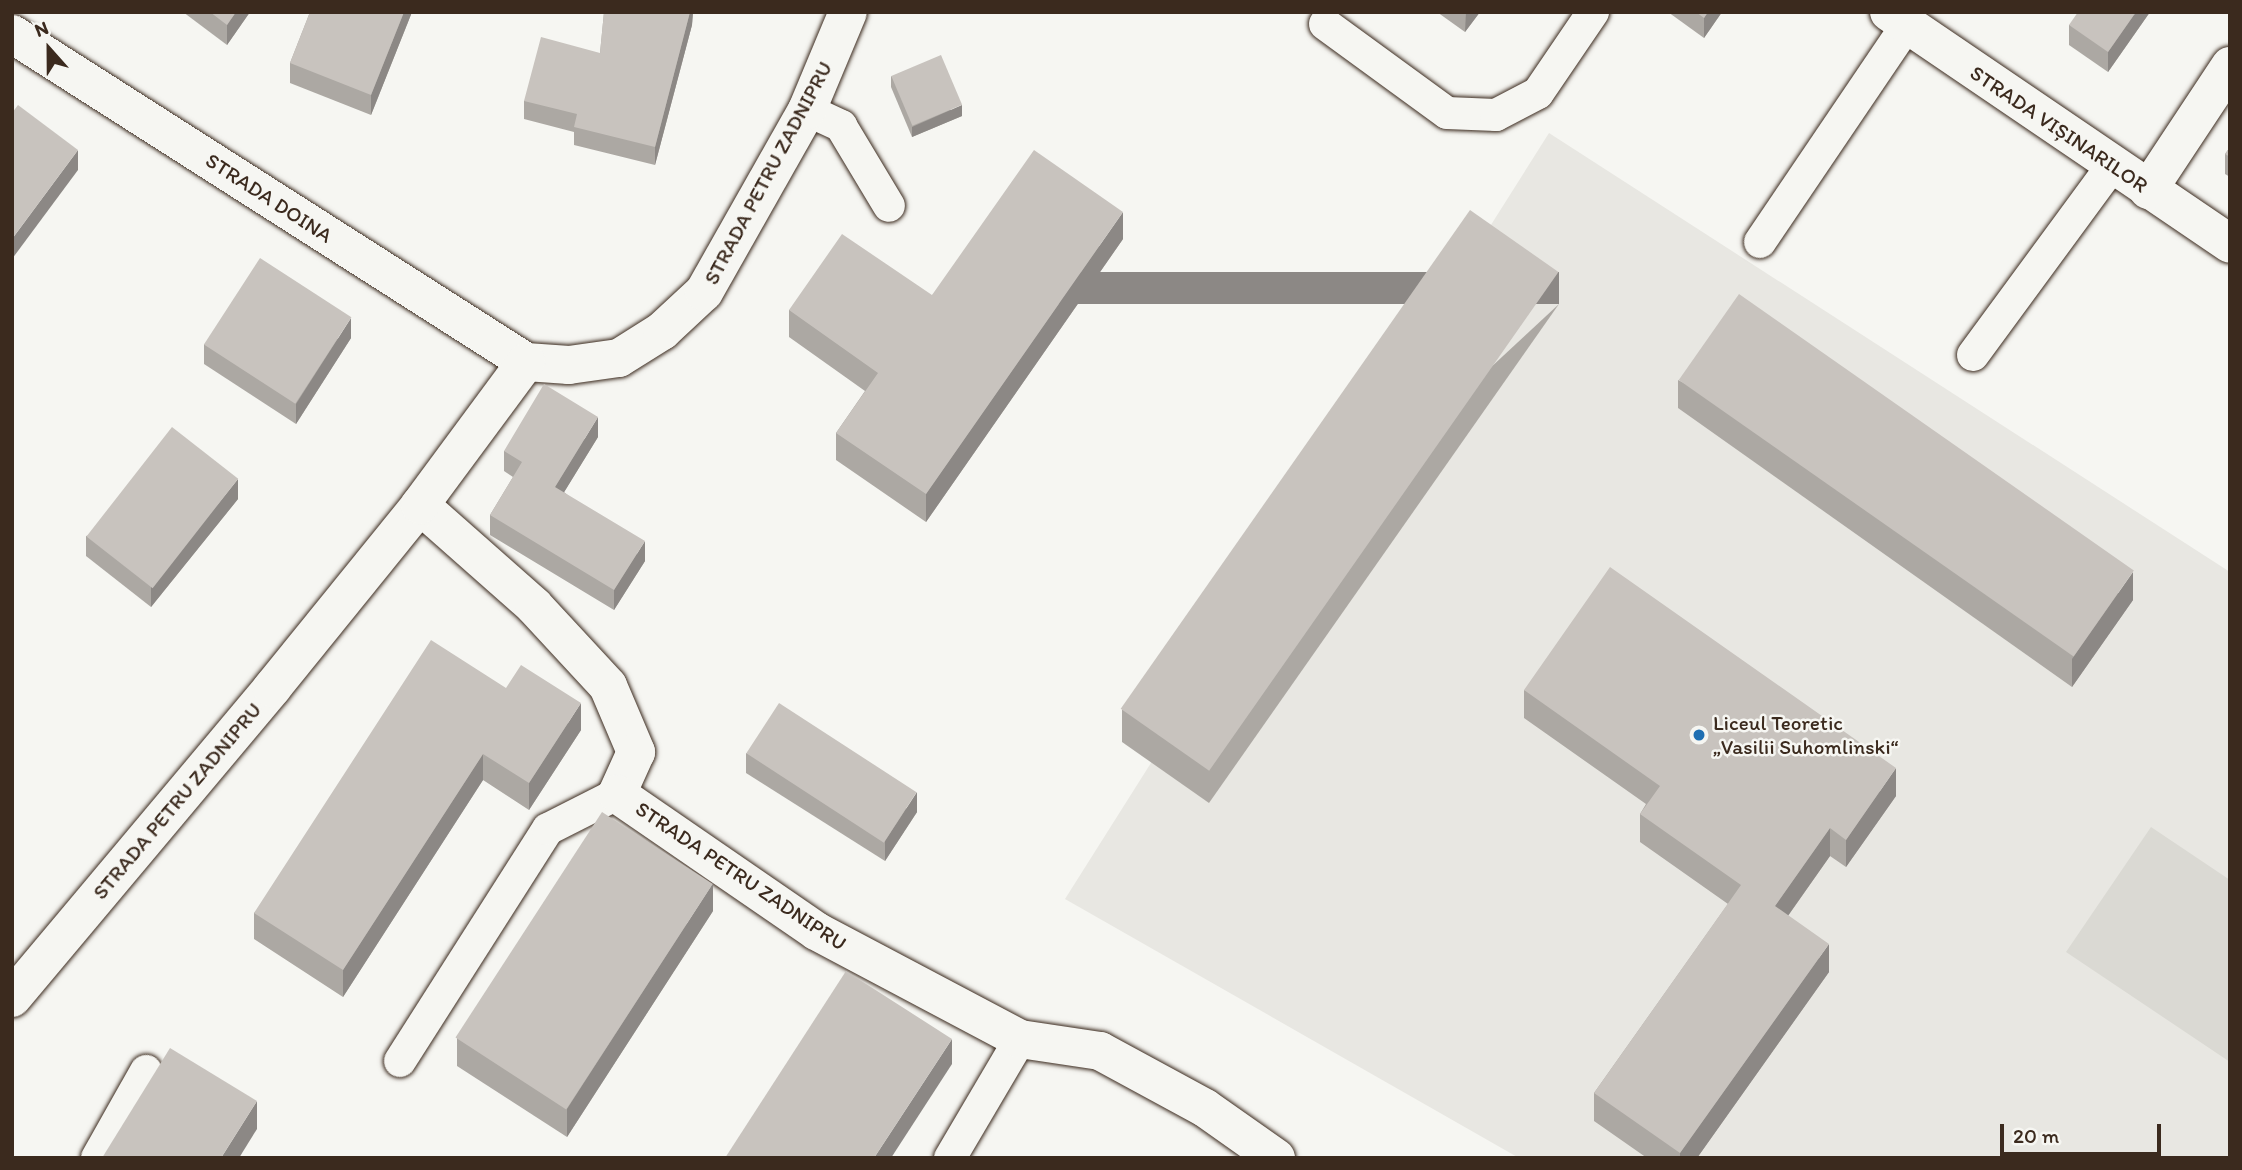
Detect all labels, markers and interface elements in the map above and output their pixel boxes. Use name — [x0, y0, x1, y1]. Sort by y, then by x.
north arrow — [14, 14, 84, 84]
text: N — [31, 16, 51, 42]
street label: STRADA PETRU ZADNIPRU — [699, 58, 837, 288]
street label: STRADA VIȘINARILOR — [1966, 61, 2152, 197]
street label: STRADA DOINA — [202, 148, 336, 248]
street label: STRADA PETRU ZADNIPRU — [88, 699, 266, 903]
place label: Liceul Teoretic „Vasilii Suhomlinski“ — [1713, 710, 1898, 760]
marker: Liceul Teoretic „Vasilii Suhomlinski“ — [1691, 727, 1707, 743]
street label: STRADA PETRU ZADNIPRU — [632, 797, 850, 955]
scale bar — [2004, 1110, 2165, 1154]
text: 20 m — [2013, 1123, 2059, 1148]

